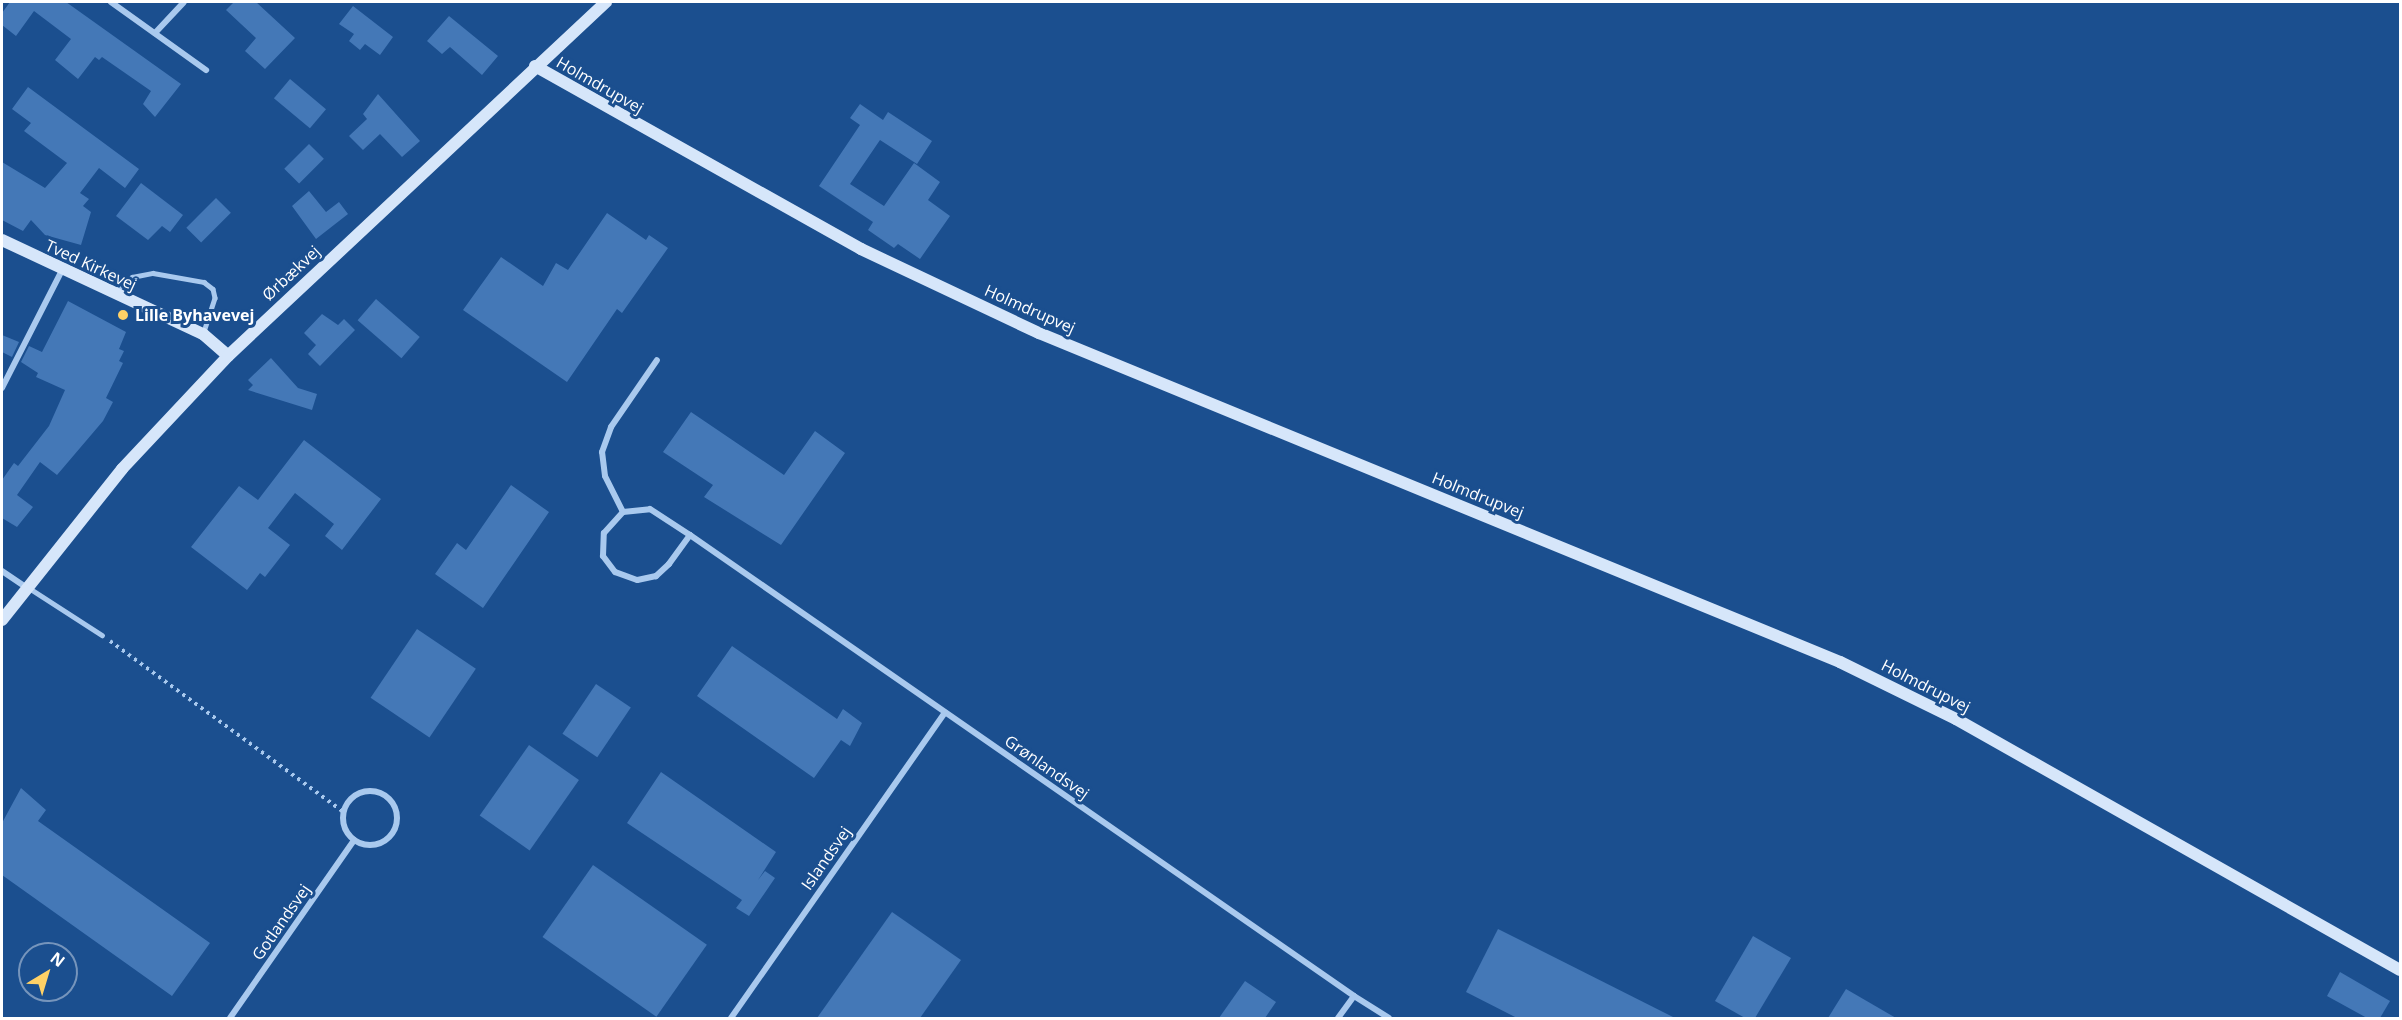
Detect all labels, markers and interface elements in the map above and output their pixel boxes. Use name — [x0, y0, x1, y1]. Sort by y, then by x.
street label: Holmdrupvej — [553, 52, 647, 118]
street label: Tved Kirkevej — [42, 235, 140, 295]
street label: Ørbækvej — [258, 241, 324, 305]
street label: Holmdrupvej — [982, 280, 1078, 338]
place label: Lille Byhavevej — [135, 305, 254, 325]
marker: Lille Byhavevej — [116, 308, 130, 322]
street label: Holmdrupvej — [1429, 468, 1527, 522]
street label: Holmdrupvej — [1878, 655, 1974, 717]
street label: Grønlandsvej — [1001, 731, 1093, 803]
street label: Islandsvej — [797, 822, 855, 894]
street label: Gotlandsvej — [248, 880, 314, 964]
north arrow — [18, 942, 78, 1002]
text: N — [46, 947, 70, 972]

